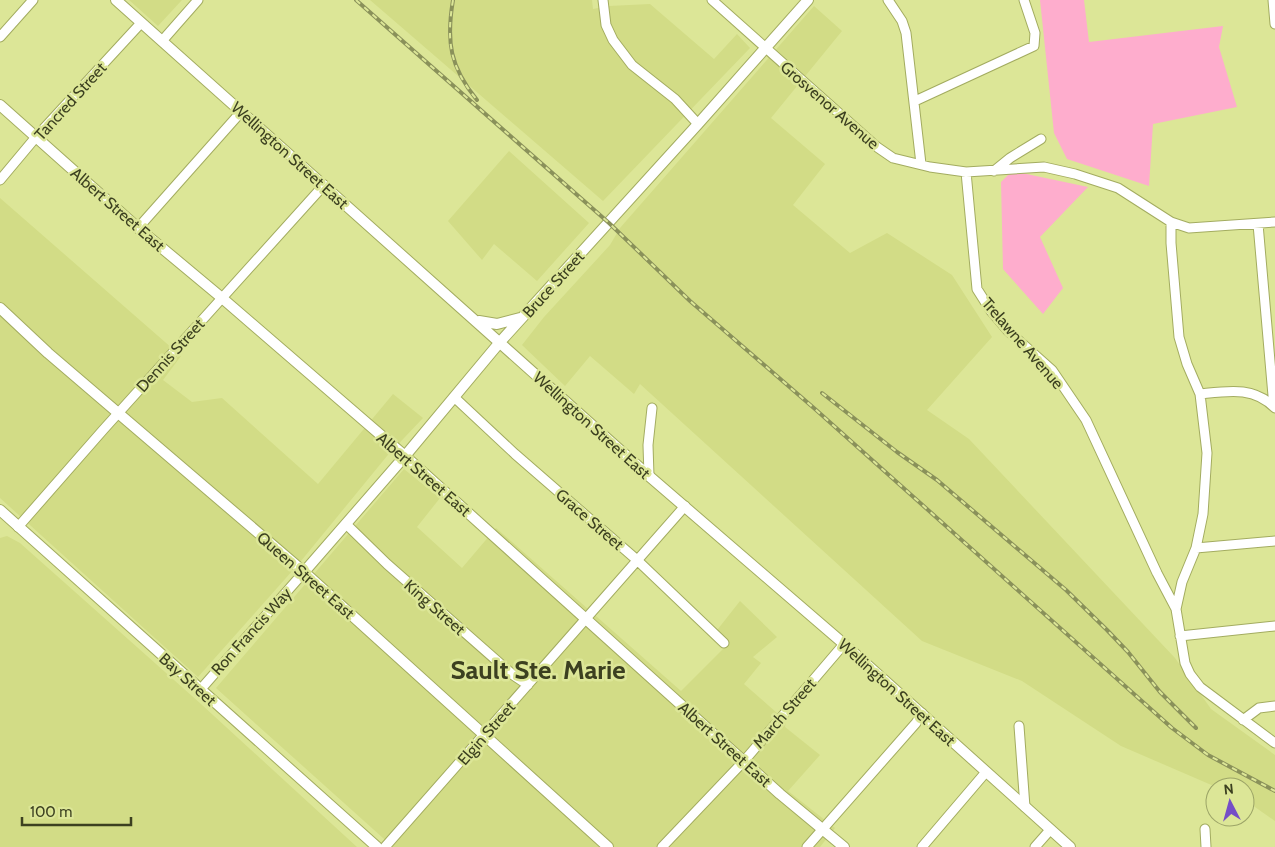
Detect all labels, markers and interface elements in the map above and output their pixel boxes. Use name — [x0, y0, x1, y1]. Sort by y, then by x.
street label: Tancred Street — [30, 58, 111, 144]
street label: Grosvenor Avenue — [777, 58, 883, 153]
street label: Wellington Street East — [227, 98, 352, 213]
street label: Albert Street East — [67, 164, 169, 256]
street label: Bruce Street — [519, 247, 589, 322]
street label: Trelawne Avenue — [978, 294, 1067, 393]
street label: Dennis Street — [132, 314, 209, 396]
street label: Wellington Street East — [529, 368, 654, 483]
street label: Albert Street East — [373, 429, 475, 521]
street label: Grace Street — [552, 485, 628, 554]
street label: Queen Street East — [253, 528, 359, 623]
street label: King Street — [400, 576, 469, 639]
street label: Ron Francis Way — [207, 584, 295, 679]
street label: Wellington Street East — [834, 635, 959, 750]
street label: Bay Street — [155, 649, 220, 710]
district label: Sault Ste. Marie — [450, 654, 626, 686]
street label: March Street — [749, 674, 820, 752]
street label: Elgin Street — [454, 697, 520, 769]
street label: Albert Street East — [674, 698, 775, 791]
north arrow — [1205, 777, 1255, 827]
text: N — [1223, 780, 1235, 799]
scale bar — [22, 794, 131, 826]
text: 100 m — [30, 803, 72, 821]

